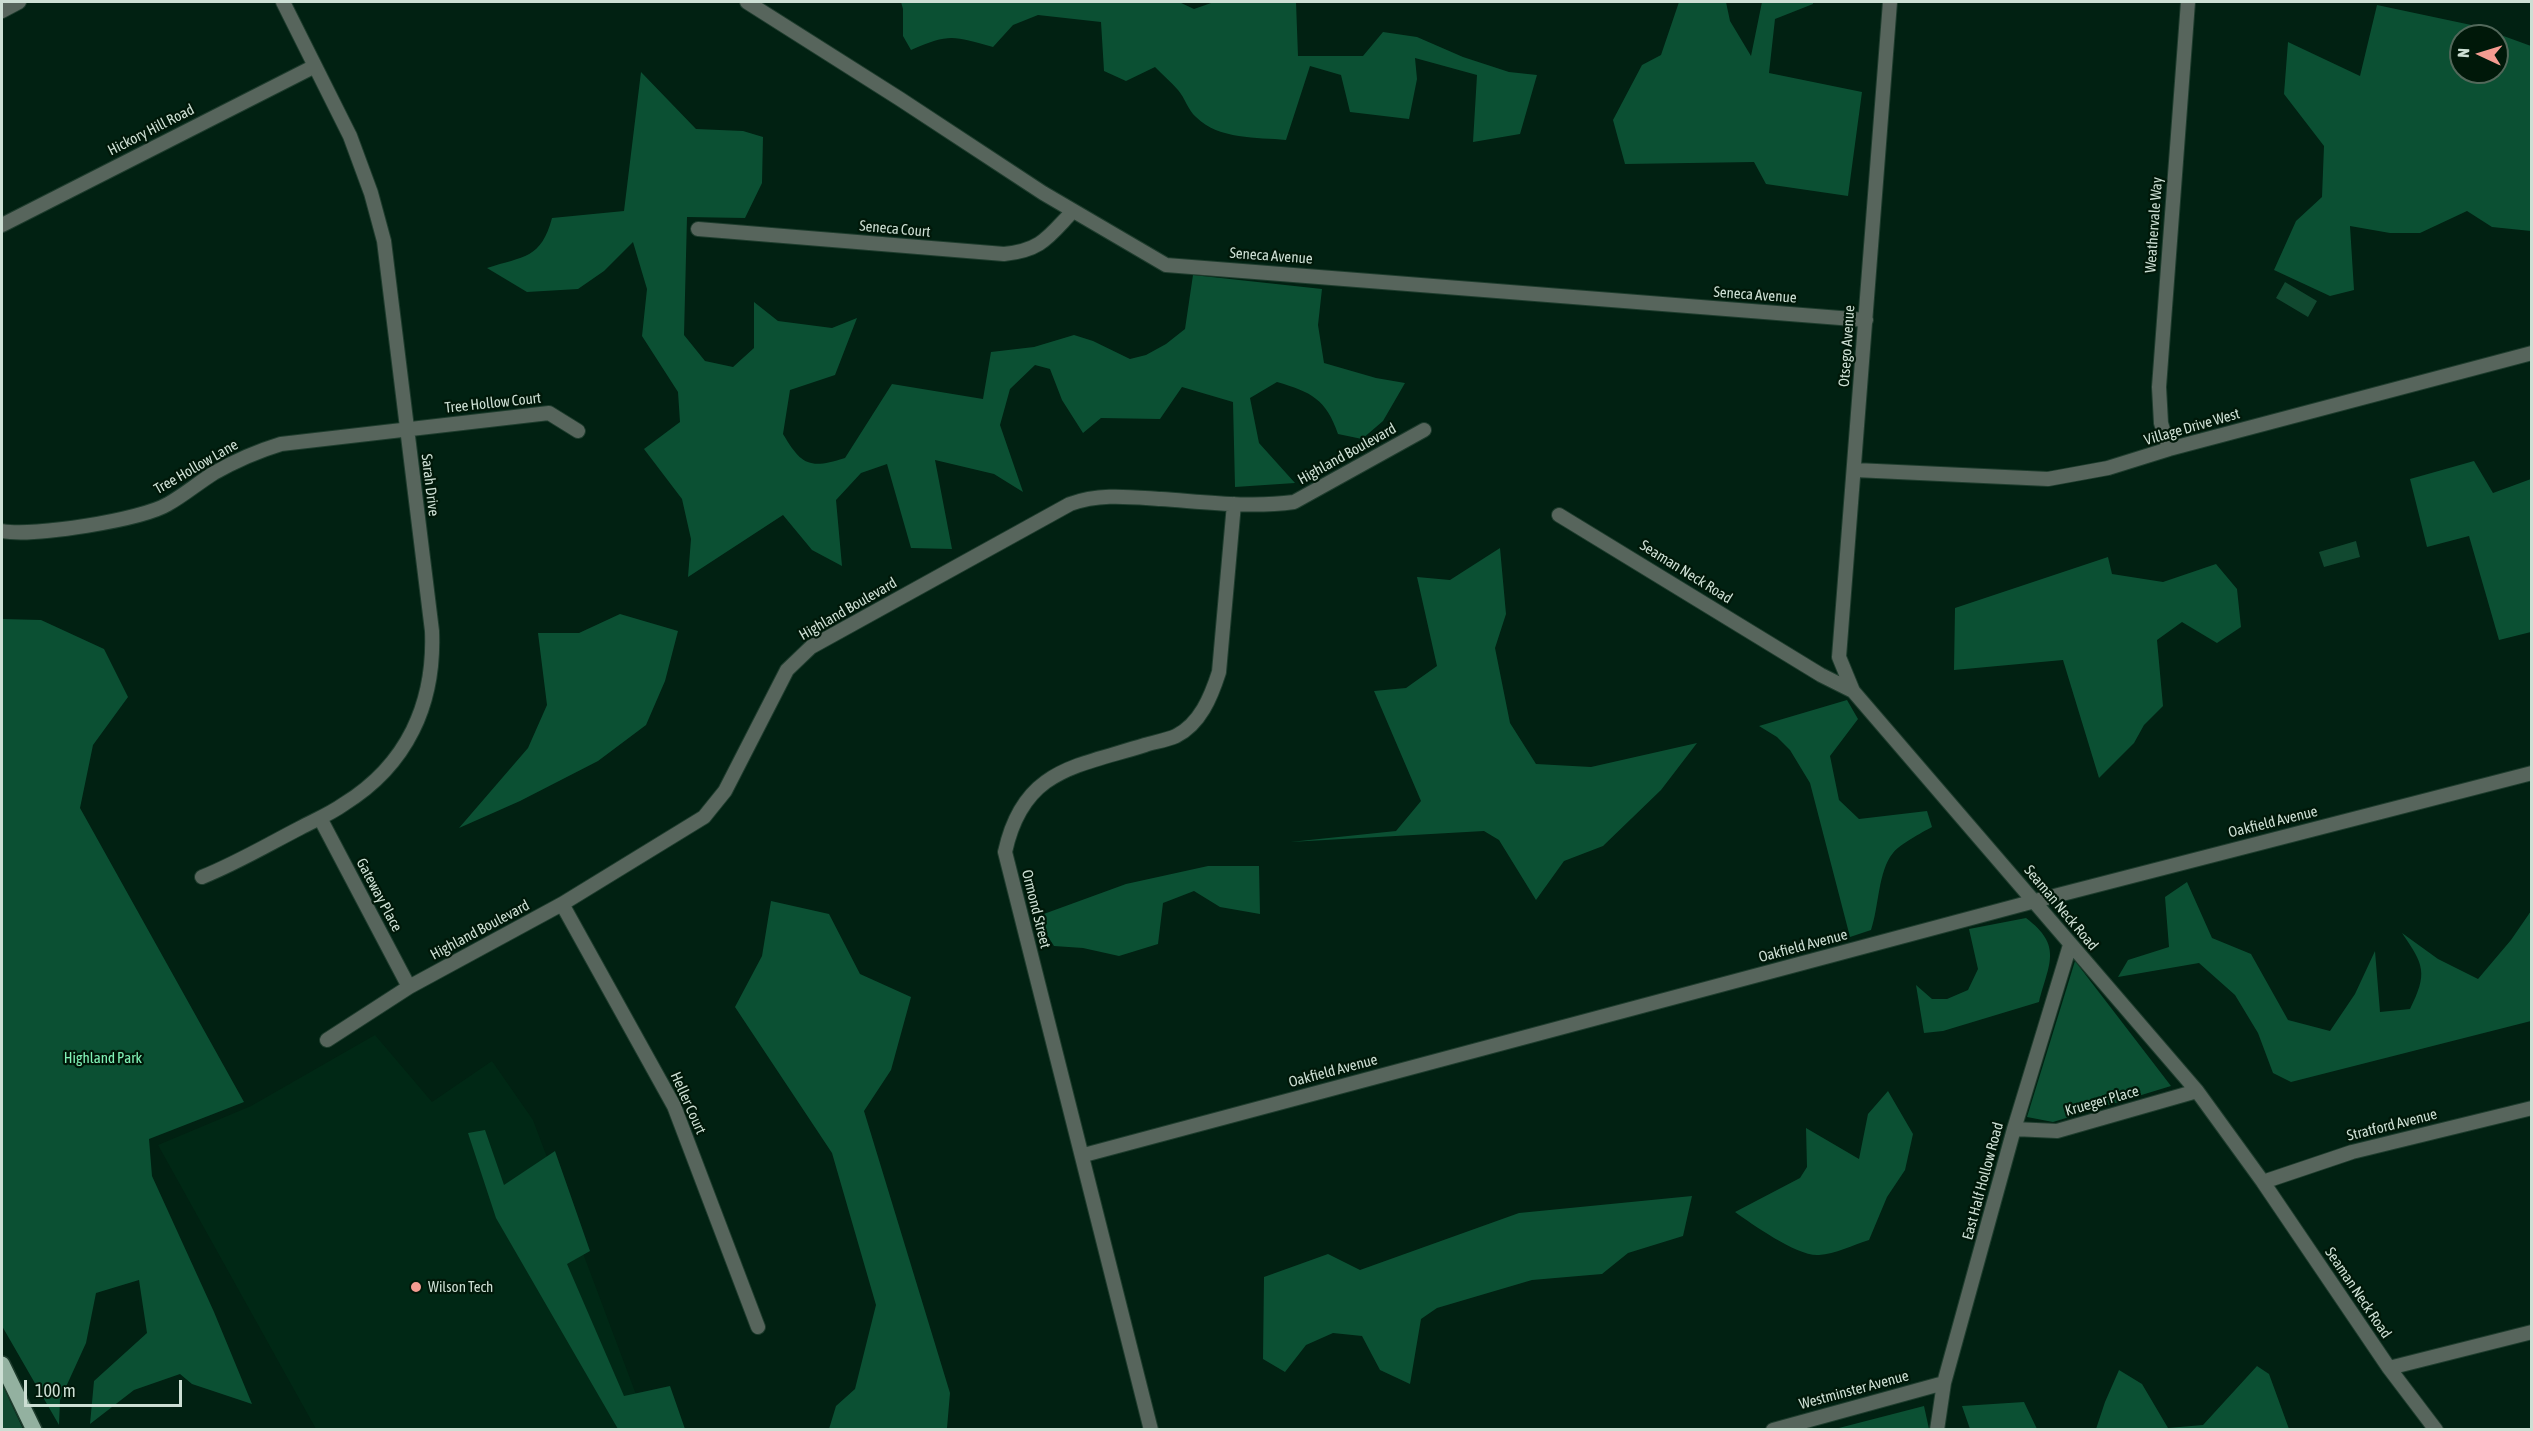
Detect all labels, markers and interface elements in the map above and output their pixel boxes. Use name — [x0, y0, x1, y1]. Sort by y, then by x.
north arrow — [2449, 24, 2509, 84]
text: N — [2454, 48, 2472, 58]
street label: Hickory Hill Road — [105, 101, 197, 159]
street label: Weathervale Way — [2142, 176, 2166, 274]
street label: Seneca Court — [859, 217, 931, 241]
street label: Seneca Avenue — [1229, 244, 1313, 268]
street label: Seneca Avenue — [1713, 283, 1797, 307]
street label: Otsego Avenue — [1835, 304, 1859, 388]
street label: Tree Hollow Court — [444, 389, 542, 417]
street label: Village Drive West — [2142, 405, 2242, 449]
street label: Highland Boulevard — [1295, 420, 1399, 488]
street label: Tree Hollow Lane — [151, 436, 241, 498]
street label: Sarah Drive — [417, 453, 443, 517]
street label: Seaman Neck Road — [1636, 536, 1736, 608]
street label: Highland Boulevard — [796, 574, 900, 644]
street label: Oakfield Avenue — [2227, 802, 2319, 842]
street label: Gateway Place — [352, 855, 406, 935]
street label: Seaman Neck Road — [2020, 862, 2102, 954]
street label: Ormond Street — [1018, 868, 1054, 950]
street label: Highland Boulevard — [427, 896, 533, 964]
street label: Oakfield Avenue — [1757, 925, 1849, 967]
park label: Highland Park — [64, 1049, 142, 1067]
street label: Oakfield Avenue — [1287, 1050, 1379, 1092]
street label: Heller Court — [666, 1069, 710, 1137]
street label: Krueger Place — [2063, 1082, 2141, 1120]
street label: Stratford Avenue — [2345, 1105, 2439, 1145]
street label: East Half Hollow Road — [1959, 1120, 2007, 1242]
street label: Seaman Neck Road — [2321, 1244, 2395, 1342]
place label: Wilson Tech — [428, 1278, 493, 1296]
marker: Wilson Tech — [409, 1280, 423, 1294]
street label: Westminster Avenue — [1797, 1367, 1911, 1413]
scale bar — [27, 1368, 184, 1406]
text: 100 m — [35, 1380, 76, 1401]

